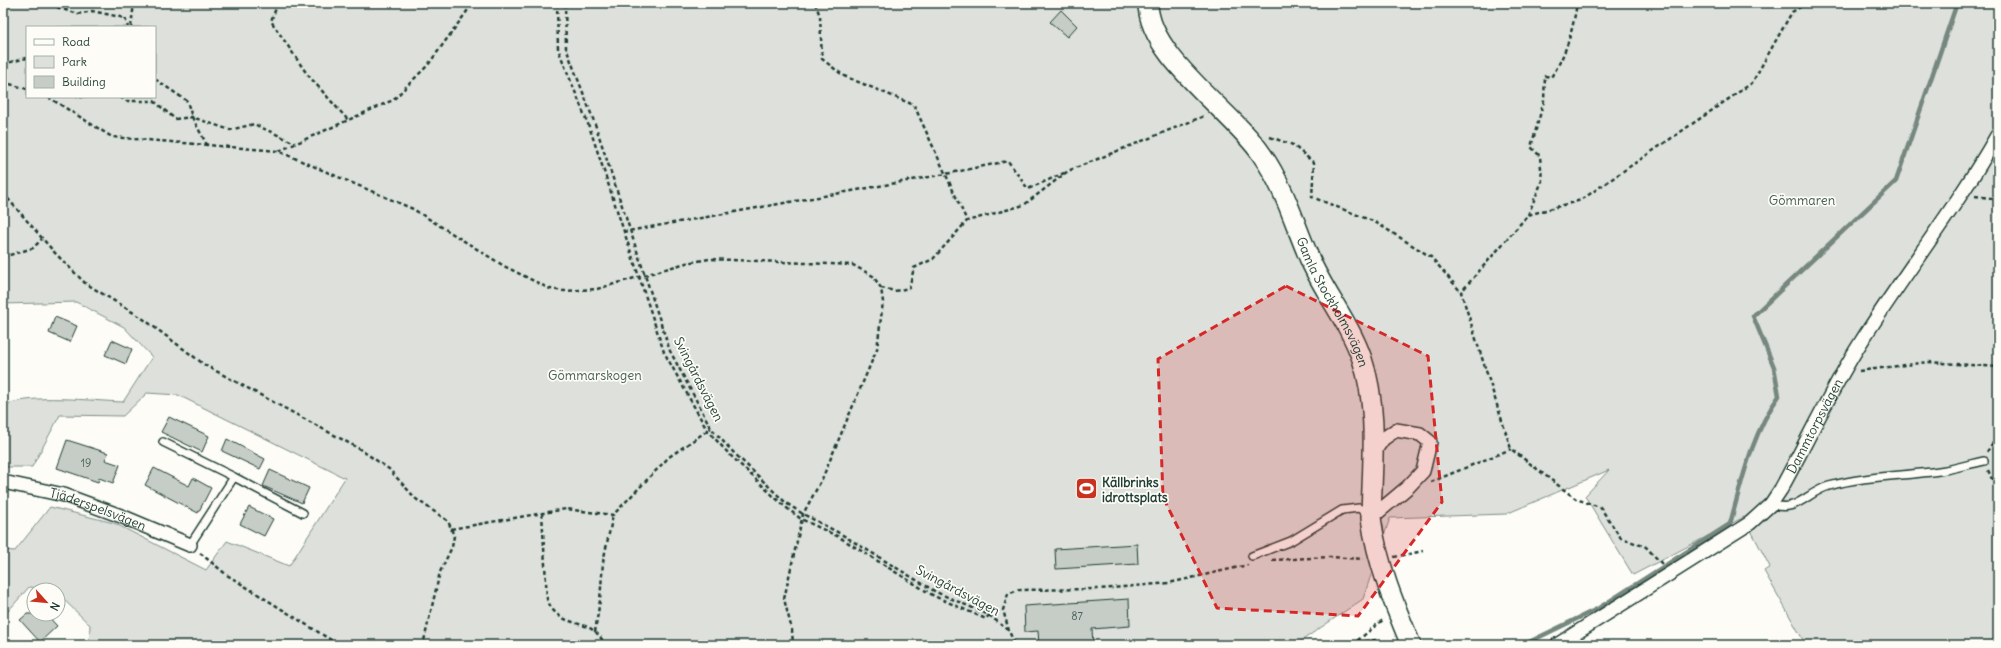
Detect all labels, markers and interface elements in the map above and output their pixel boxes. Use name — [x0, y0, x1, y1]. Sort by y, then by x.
legend — [26, 26, 156, 98]
text: Road — [62, 34, 90, 49]
text: Park — [62, 54, 87, 69]
text: Building — [62, 74, 106, 89]
park label: Gömmaren — [1769, 192, 1836, 209]
street label: Gamla Stockholmsvägen — [1293, 235, 1372, 370]
street label: Svingårdsvägen — [670, 334, 727, 425]
park label: Gömmarskogen — [548, 367, 642, 384]
street label: Dammtorpsvägen — [1783, 375, 1847, 477]
house number: 19 — [81, 456, 91, 470]
place label: Källbrinks idrottsplats — [1102, 474, 1168, 506]
sports icon: Källbrinks idrottsplats — [1074, 476, 1100, 502]
street label: Tjäderspelsvägen — [48, 484, 149, 535]
street label: Svingårdsvägen — [913, 561, 1003, 620]
north arrow — [26, 582, 66, 622]
text: N — [47, 600, 63, 613]
house number: 87 — [1071, 609, 1083, 623]

